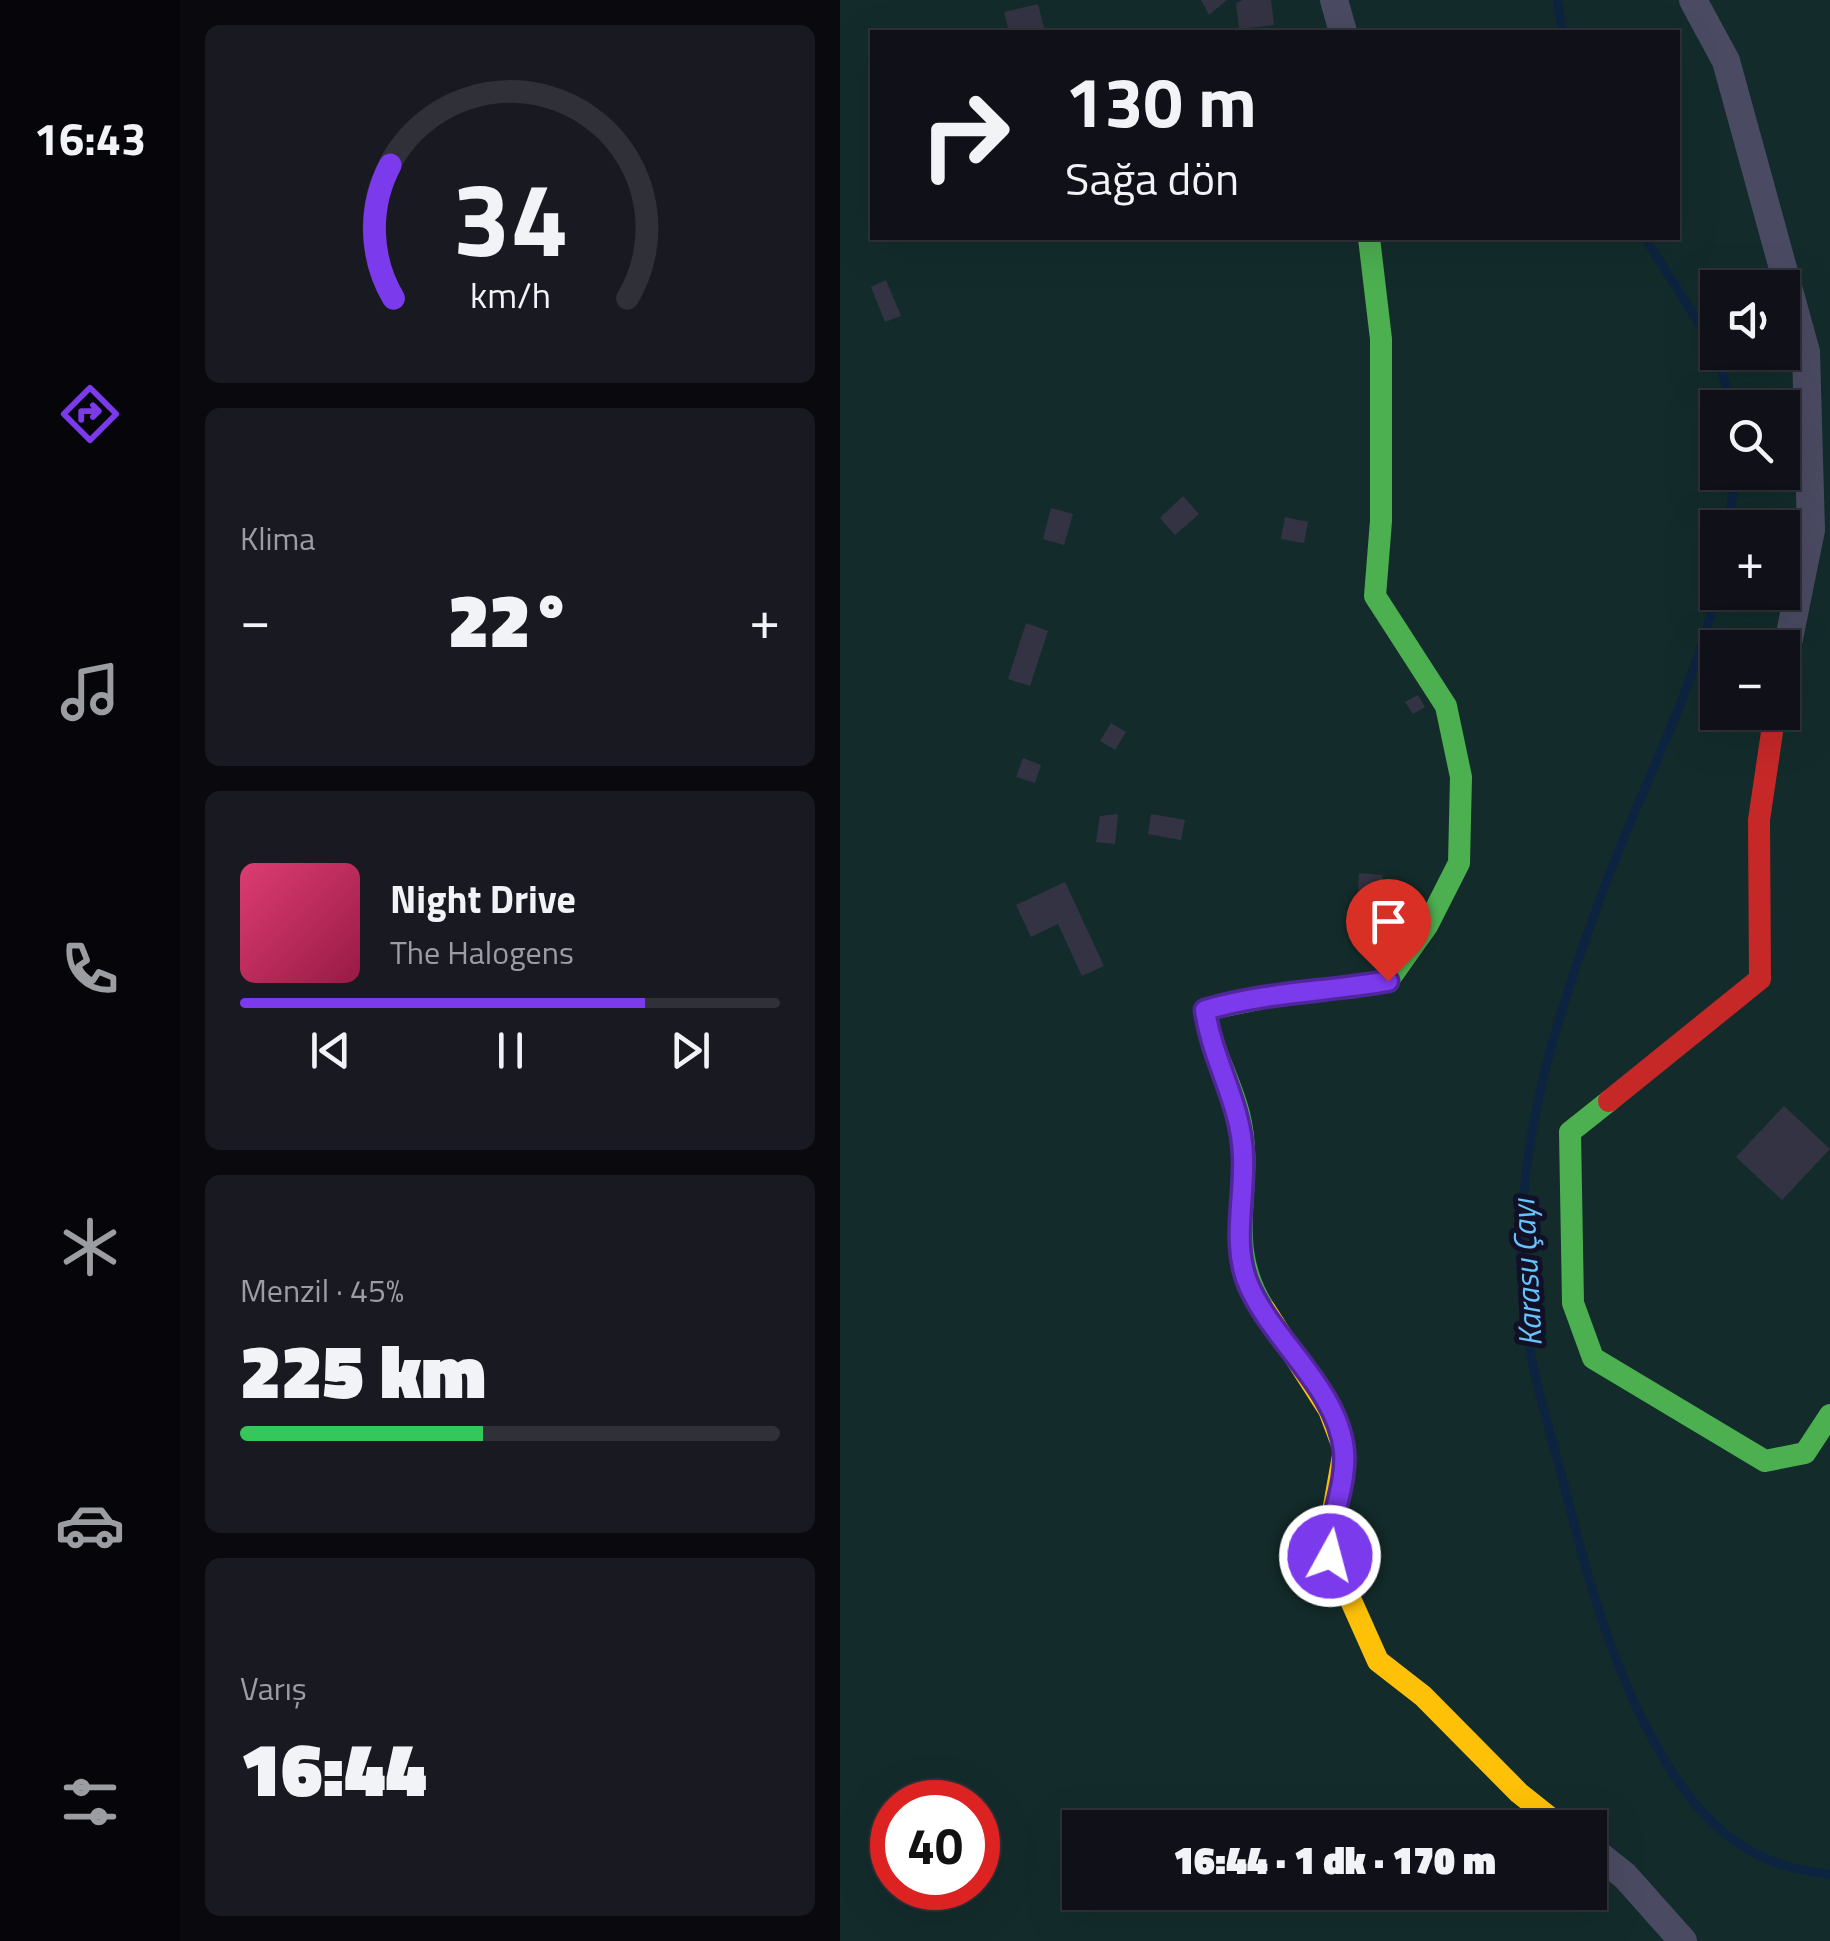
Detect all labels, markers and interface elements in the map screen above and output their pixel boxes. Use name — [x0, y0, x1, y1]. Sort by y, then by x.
text: 130 m — [1065, 48, 1257, 154]
icon: right — [900, 70, 1030, 200]
text: 16:43 — [34, 104, 146, 172]
text: 34 — [452, 138, 568, 296]
text: Sağa dön — [1065, 144, 1239, 212]
text: km/h — [470, 267, 550, 322]
map controls — [1700, 270, 1800, 730]
button: sound — [1700, 270, 1800, 370]
icon: directions — [55, 379, 125, 449]
button: search — [1700, 390, 1800, 490]
button: + — [1700, 510, 1800, 610]
text: Klima — [240, 514, 315, 562]
text: 22° — [448, 562, 572, 676]
text: − — [240, 577, 271, 660]
text: + — [749, 577, 780, 660]
button: − — [1700, 630, 1800, 730]
icon: music — [55, 657, 125, 727]
text: Night Drive — [390, 870, 576, 928]
pin — [1346, 879, 1431, 982]
icon: arrive — [1361, 894, 1416, 949]
text: The Halogens — [390, 928, 574, 976]
icon: phone — [55, 934, 125, 1004]
icon: previous — [303, 1023, 358, 1078]
icon: pause — [483, 1023, 538, 1078]
icon: next — [663, 1023, 718, 1078]
water label: Karasu Çayı — [1498, 1196, 1554, 1348]
icon: climate — [55, 1212, 125, 1282]
text: Menzil · 45% — [240, 1266, 404, 1314]
text: 225 km — [240, 1313, 486, 1427]
icon: car — [55, 1490, 125, 1560]
position arrow — [1278, 1504, 1382, 1608]
text: Varış — [240, 1664, 307, 1712]
text: 16:44 — [240, 1711, 427, 1825]
icon: filters — [55, 1767, 125, 1837]
speed limit sign: 40 — [870, 1780, 1000, 1910]
text: 16:44 · 1 dk · 170 m — [1173, 1831, 1496, 1889]

